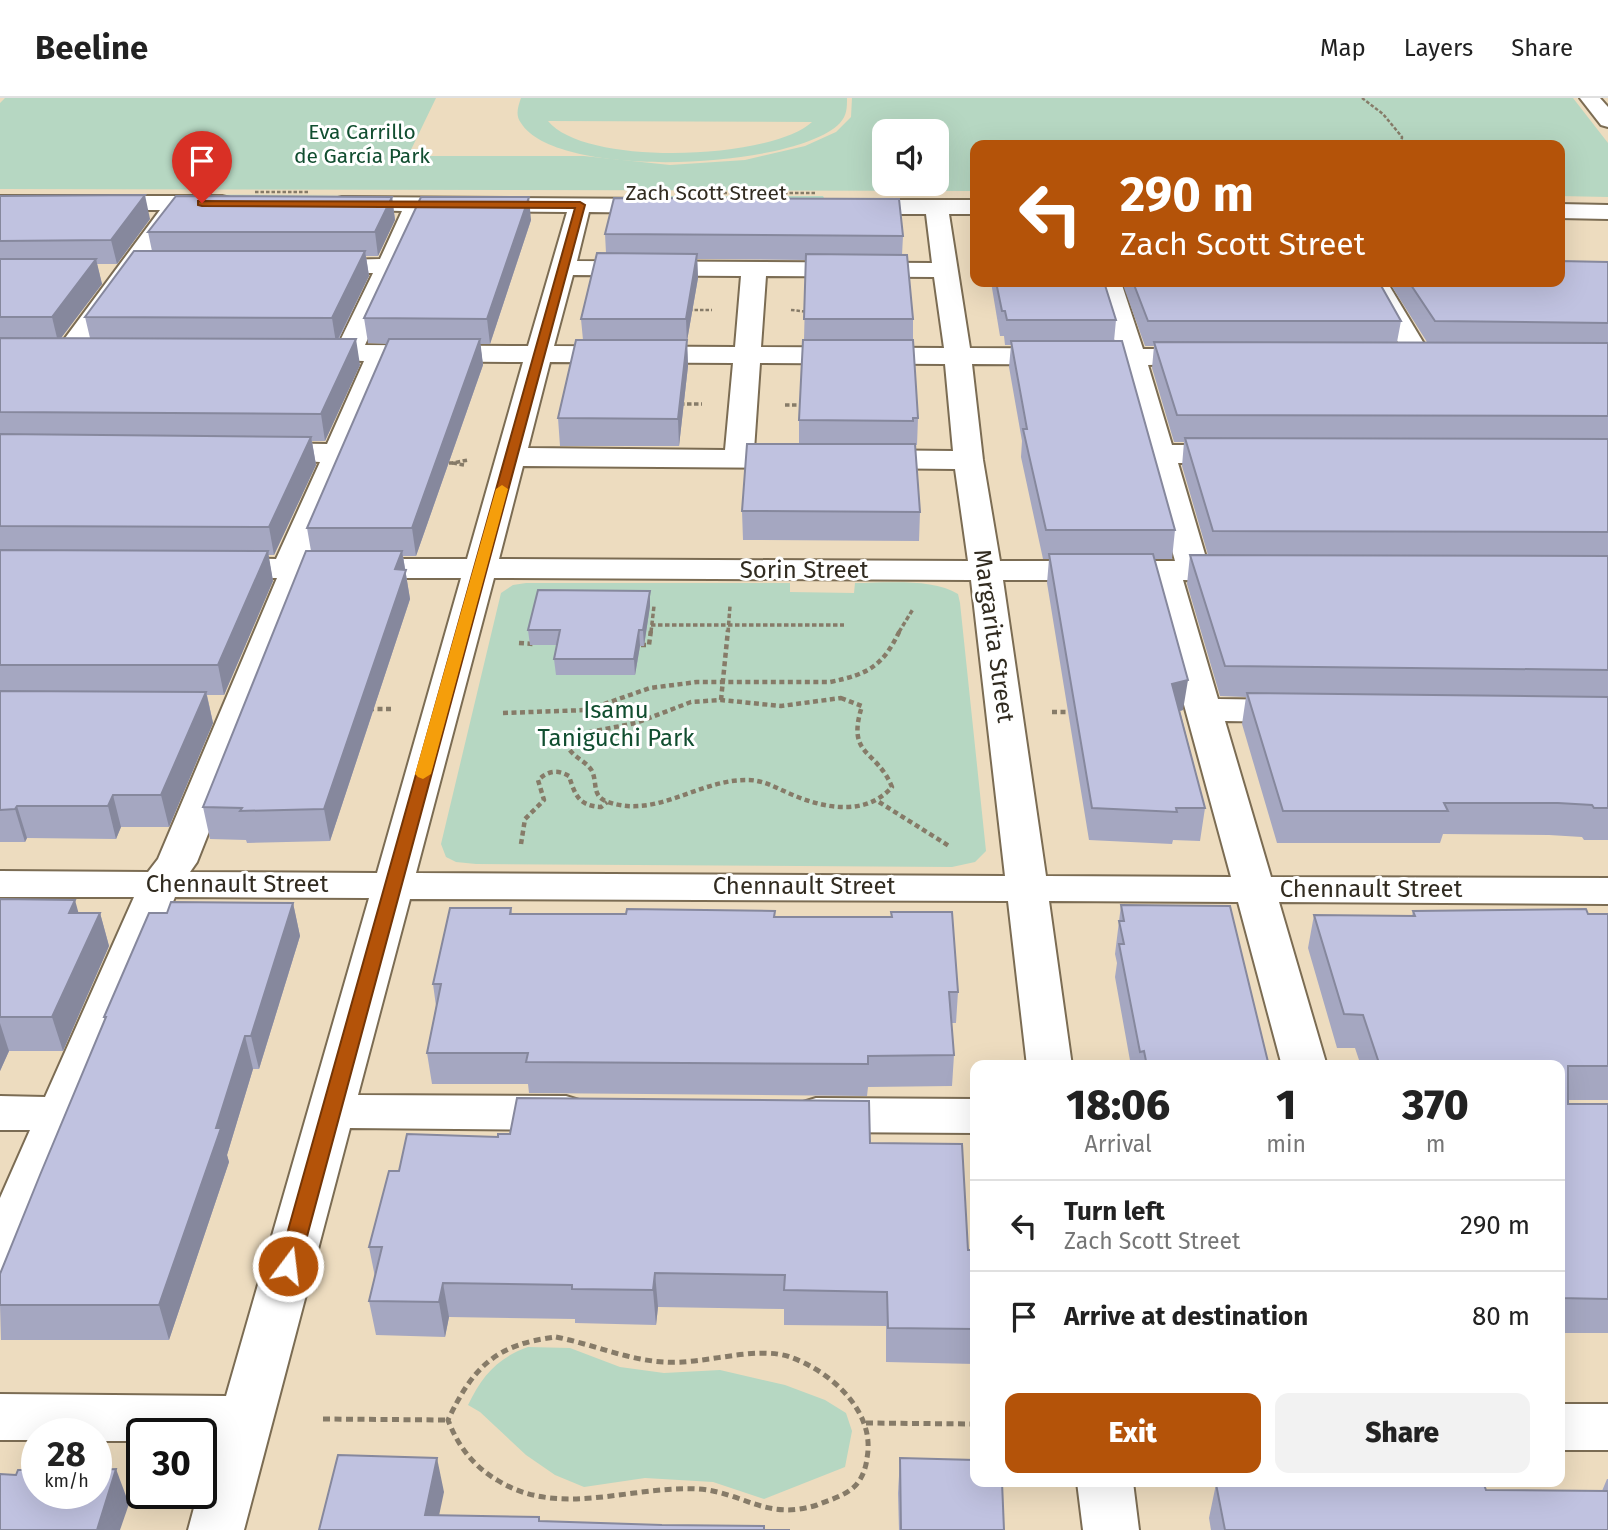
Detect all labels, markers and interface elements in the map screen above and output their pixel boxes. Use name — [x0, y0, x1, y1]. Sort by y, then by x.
text: Beeline — [35, 28, 148, 68]
text: Map — [1320, 34, 1366, 62]
text: Layers — [1404, 34, 1473, 62]
text: Share — [1511, 34, 1573, 62]
park label: Eva Carrillo de García Park — [294, 119, 430, 169]
map controls — [872, 119, 949, 196]
button: sound — [872, 119, 949, 196]
pin — [172, 131, 232, 203]
icon: arrive — [183, 142, 221, 180]
text: 290 m — [1120, 165, 1254, 224]
icon: left — [1005, 168, 1096, 259]
street label: Zach Scott Street — [625, 180, 787, 206]
text: Zach Scott Street — [1120, 225, 1365, 263]
street label: Margarita Street — [968, 548, 1020, 725]
street label: Sorin Street — [740, 556, 869, 584]
park label: Isamu Taniguchi Park — [537, 696, 695, 752]
street label: Chennault Street — [146, 870, 329, 898]
street label: Chennault Street — [713, 872, 896, 900]
street label: Chennault Street — [1280, 875, 1463, 903]
text: 18:06 — [1066, 1080, 1170, 1130]
text: 1 — [1276, 1080, 1296, 1130]
text: 370 — [1402, 1080, 1469, 1130]
text: Arrival — [1084, 1130, 1152, 1158]
text: min — [1266, 1130, 1306, 1158]
text: m — [1426, 1130, 1445, 1158]
text: Turn left — [1064, 1196, 1165, 1227]
icon: left — [1005, 1207, 1043, 1245]
text: 290 m — [1460, 1210, 1530, 1241]
text: Zach Scott Street — [1064, 1227, 1240, 1255]
position arrow — [251, 1229, 325, 1303]
icon: arrive — [1005, 1298, 1043, 1336]
text: Arrive at destination — [1064, 1301, 1308, 1332]
text: 80 m — [1472, 1301, 1530, 1332]
button: Exit — [1005, 1393, 1261, 1473]
button: Share — [1275, 1393, 1530, 1473]
speed limit sign: 30 — [126, 1418, 217, 1509]
text: 28 — [47, 1433, 86, 1475]
text: km/h — [44, 1470, 89, 1492]

